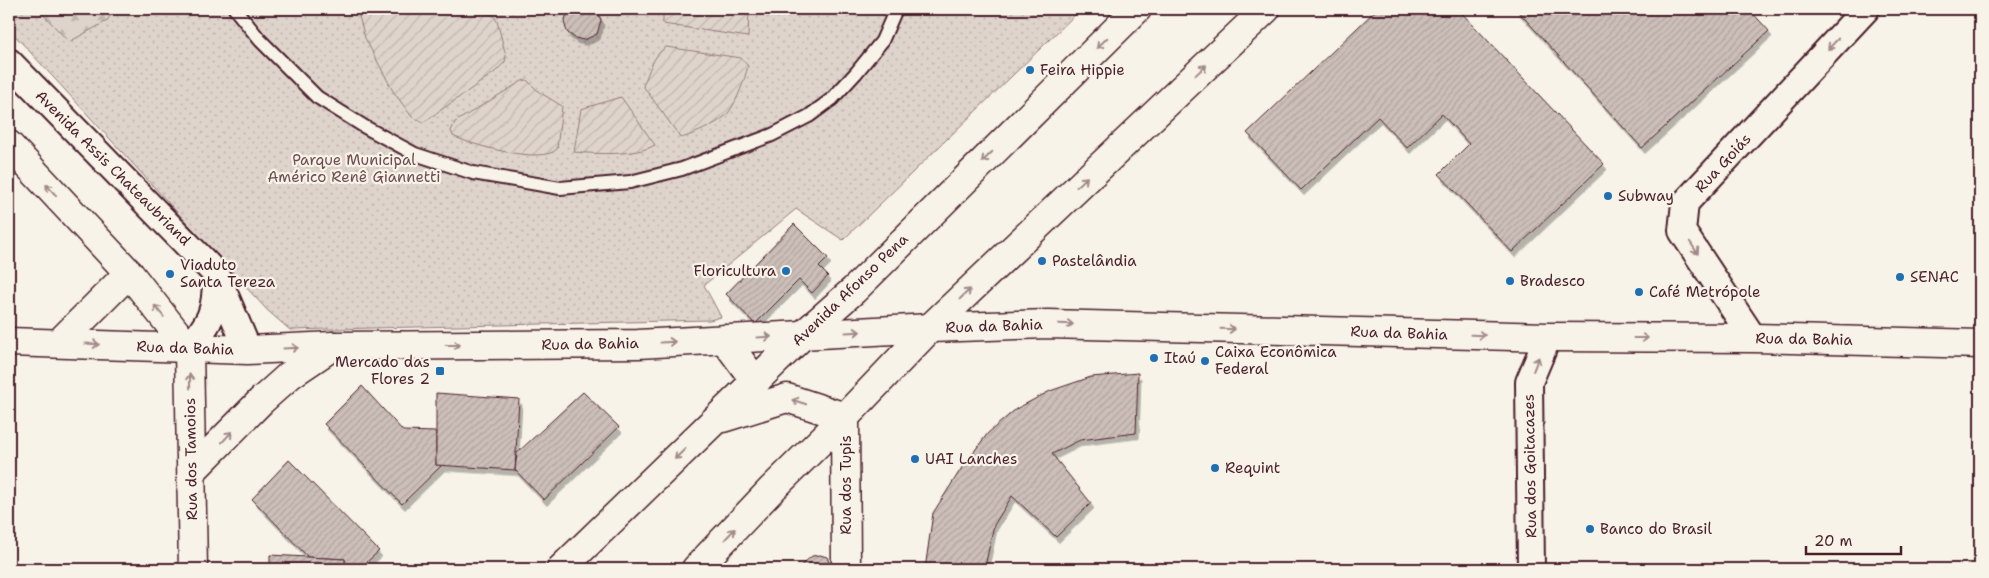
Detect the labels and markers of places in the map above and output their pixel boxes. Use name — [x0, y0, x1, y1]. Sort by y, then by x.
place label: Feira Hippie — [1040, 60, 1125, 80]
marker: Feira Hippie — [1024, 64, 1036, 76]
place label: Subway — [1618, 186, 1674, 206]
marker: Subway — [1602, 190, 1614, 202]
place label: Pastelândia — [1052, 251, 1137, 271]
place label: Viaduto Santa Tereza — [180, 255, 276, 292]
marker: Pastelândia — [1036, 255, 1048, 267]
place label: Floricultura — [694, 261, 777, 281]
marker: Floricultura — [780, 265, 792, 277]
place label: SENAC — [1910, 267, 1959, 287]
marker: Viaduto Santa Tereza — [164, 268, 176, 280]
place label: Bradesco — [1520, 271, 1585, 291]
marker: SENAC — [1894, 271, 1906, 283]
marker: Bradesco — [1504, 275, 1516, 287]
place label: Café Metrópole — [1649, 282, 1761, 302]
marker: Café Metrópole — [1633, 286, 1645, 298]
place label: Caixa Econômica Federal — [1215, 342, 1337, 379]
place label: Itaú — [1164, 348, 1196, 368]
place label: Mercado das Flores 2 — [335, 352, 430, 389]
marker: Itaú — [1148, 352, 1160, 364]
marker: Caixa Econômica Federal — [1199, 355, 1211, 367]
marker: Mercado das Flores 2 — [434, 365, 446, 377]
place label: UAI Lanches — [925, 449, 1017, 469]
marker: UAI Lanches — [909, 453, 921, 465]
place label: Requint — [1225, 458, 1280, 478]
marker: Requint — [1209, 462, 1221, 474]
place label: Banco do Brasil — [1600, 519, 1712, 539]
marker: Banco do Brasil — [1584, 523, 1596, 535]

